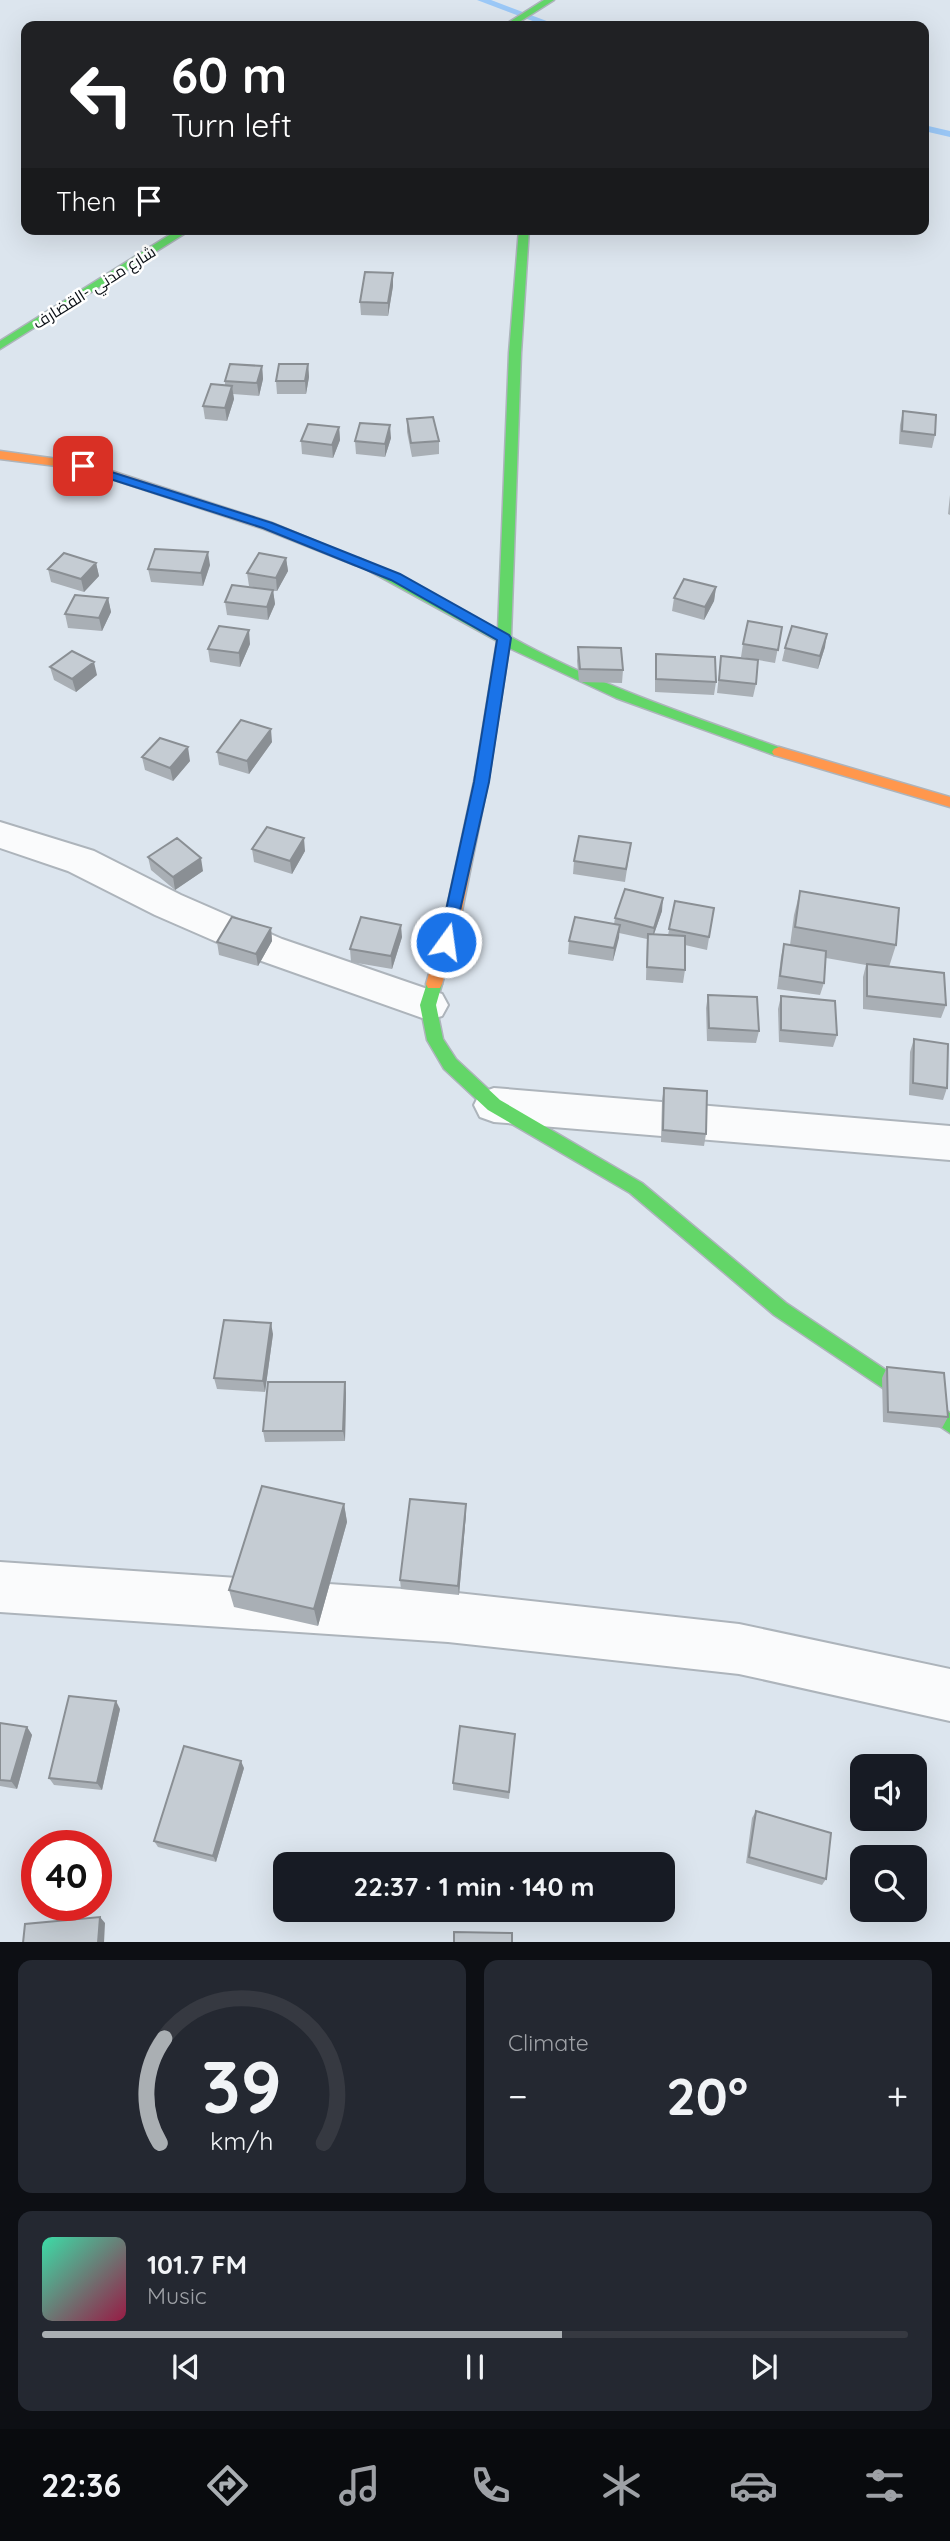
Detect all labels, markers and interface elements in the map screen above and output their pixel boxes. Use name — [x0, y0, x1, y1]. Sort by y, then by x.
text: 60 m — [171, 44, 287, 105]
icon: left — [56, 49, 147, 140]
text: Turn left — [171, 105, 292, 145]
icon: arrive — [130, 182, 168, 220]
text: Then — [56, 185, 116, 218]
street label: شارع مدني -القضارف — [29, 241, 161, 336]
pin — [53, 436, 113, 496]
icon: arrive — [64, 447, 102, 485]
position arrow — [409, 905, 483, 979]
map controls — [850, 1754, 927, 1922]
button: sound — [850, 1754, 927, 1831]
speed limit sign: 40 — [21, 1830, 112, 1921]
button: search — [850, 1845, 927, 1922]
text: 22:37 · 1 min · 140 m — [353, 1870, 595, 1903]
text: Climate — [508, 2028, 589, 2057]
text: 39 — [202, 2040, 282, 2131]
text: 20° — [666, 2063, 748, 2128]
text: − — [508, 2072, 528, 2120]
text: + — [887, 2072, 908, 2120]
text: km/h — [210, 2124, 274, 2155]
text: 101.7 FM — [147, 2248, 247, 2281]
text: Music — [147, 2281, 207, 2310]
icon: previous — [167, 2348, 205, 2386]
icon: pause — [456, 2348, 494, 2386]
icon: next — [745, 2348, 783, 2386]
icon: directions — [203, 2461, 252, 2510]
icon: music — [335, 2461, 384, 2510]
icon: phone — [466, 2461, 515, 2510]
icon: climate — [597, 2461, 646, 2510]
icon: car — [729, 2461, 778, 2510]
icon: filters — [860, 2461, 909, 2510]
text: 22:36 — [41, 2465, 121, 2505]

